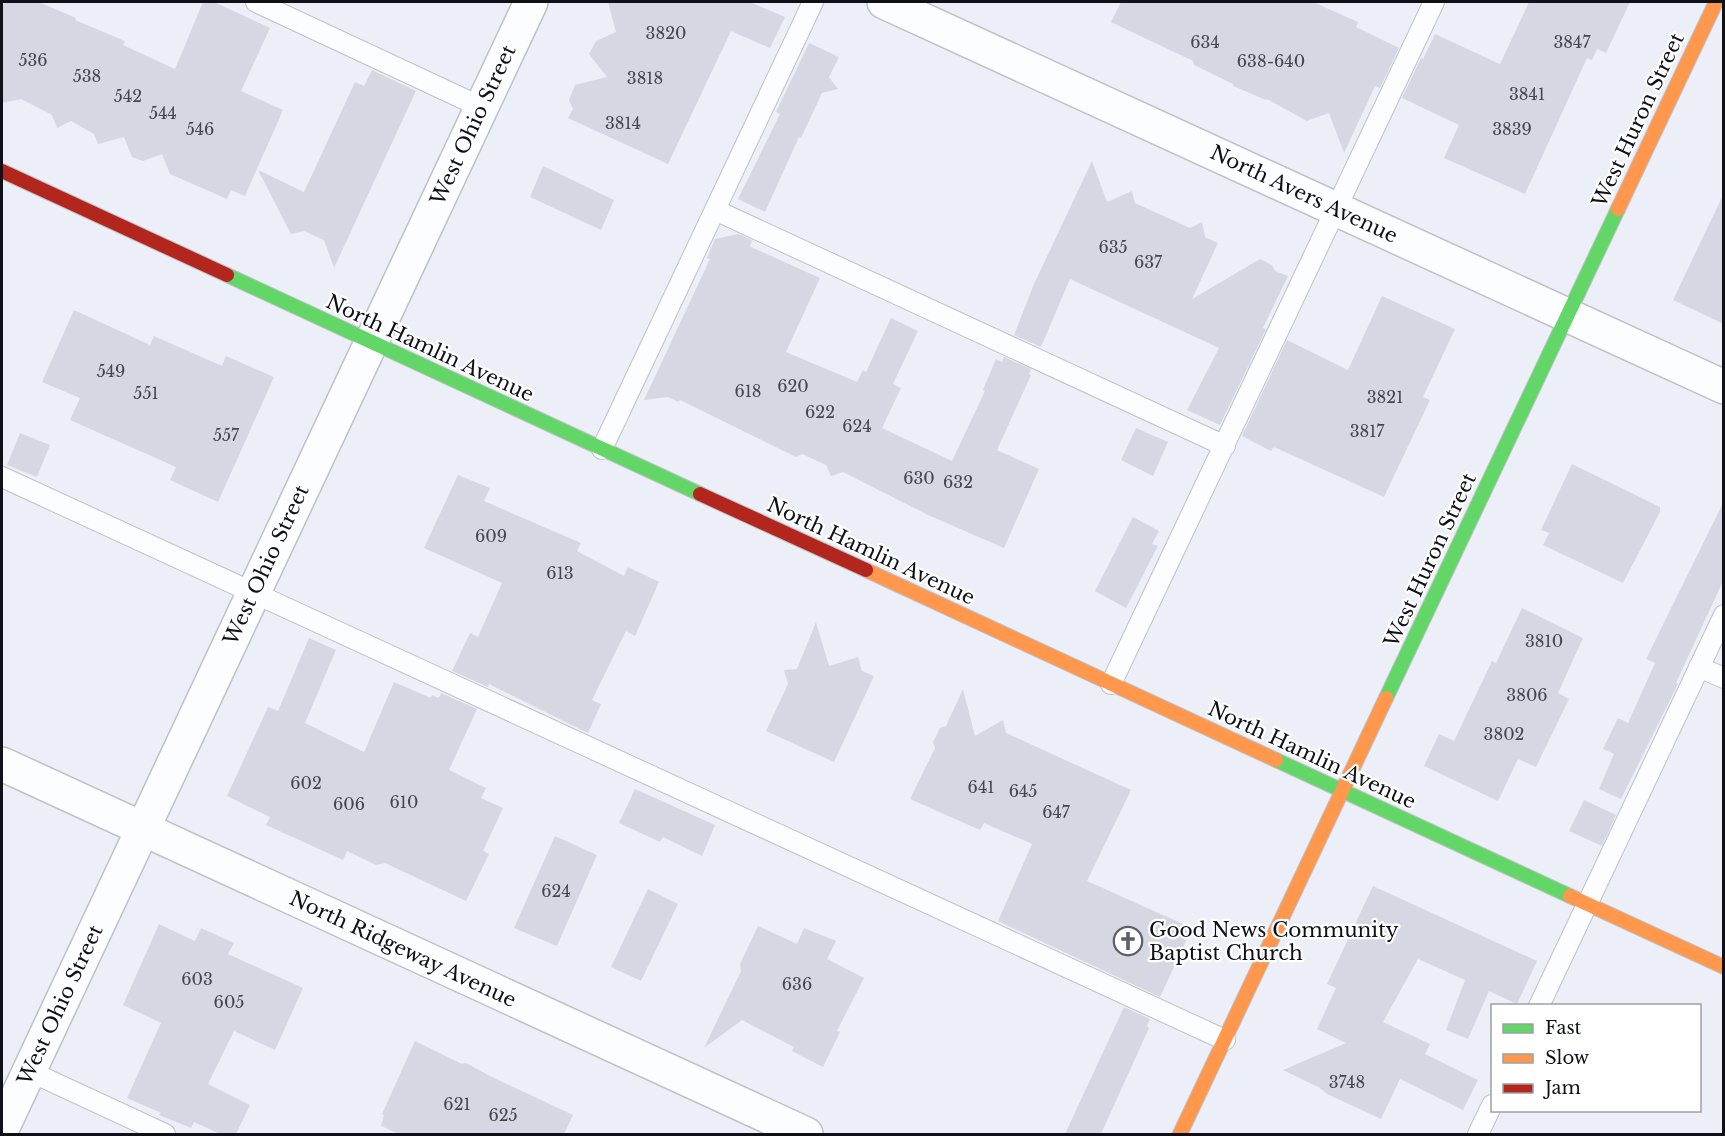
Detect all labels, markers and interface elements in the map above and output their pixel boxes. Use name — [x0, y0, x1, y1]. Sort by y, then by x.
house number: 3820 — [646, 23, 686, 43]
street label: West Huron Street — [1587, 29, 1689, 212]
house number: 634 — [1190, 32, 1220, 52]
house number: 3847 — [1554, 32, 1591, 52]
street label: West Ohio Street — [425, 41, 521, 210]
house number: 536 — [18, 50, 48, 70]
house number: 638-640 — [1237, 51, 1305, 71]
house number: 538 — [73, 66, 101, 86]
house number: 3818 — [627, 68, 663, 88]
house number: 3841 — [1509, 84, 1545, 104]
house number: 542 — [114, 86, 142, 106]
house number: 544 — [149, 103, 177, 123]
house number: 3814 — [605, 113, 641, 133]
house number: 546 — [186, 119, 214, 139]
house number: 3839 — [1492, 119, 1532, 139]
street label: North Avers Avenue — [1207, 140, 1401, 248]
house number: 635 — [1098, 237, 1128, 257]
house number: 637 — [1134, 252, 1163, 272]
street label: North Hamlin Avenue — [322, 289, 538, 407]
house number: 549 — [97, 361, 125, 381]
house number: 620 — [777, 376, 809, 396]
house number: 618 — [734, 381, 762, 401]
house number: 551 — [133, 383, 159, 403]
house number: 3821 — [1367, 387, 1403, 407]
house number: 622 — [805, 402, 835, 422]
house number: 624 — [842, 416, 872, 436]
house number: 3817 — [1350, 421, 1385, 441]
house number: 557 — [213, 425, 240, 445]
house number: 630 — [903, 468, 935, 488]
street label: West Huron Street — [1379, 469, 1481, 652]
house number: 632 — [943, 472, 973, 492]
street label: West Ohio Street — [218, 481, 314, 650]
street label: North Hamlin Avenue — [763, 492, 979, 610]
house number: 609 — [475, 526, 507, 546]
house number: 613 — [546, 563, 574, 583]
house number: 3810 — [1525, 631, 1563, 651]
house number: 3806 — [1506, 685, 1548, 705]
street label: North Hamlin Avenue — [1204, 696, 1420, 814]
house number: 3802 — [1484, 724, 1524, 744]
house number: 602 — [290, 773, 322, 793]
house number: 641 — [968, 777, 994, 797]
house number: 645 — [1009, 781, 1037, 801]
house number: 610 — [390, 792, 418, 812]
house number: 606 — [333, 794, 365, 814]
house number: 647 — [1042, 802, 1071, 822]
house number: 624 — [541, 881, 571, 901]
street label: North Ridgeway Avenue — [286, 886, 520, 1012]
place label: Good News Community Baptist Church — [1149, 918, 1399, 965]
street label: West Ohio Street — [12, 921, 108, 1090]
church icon: Good News Community Baptist Church — [1112, 925, 1144, 957]
house number: 603 — [181, 969, 213, 989]
house number: 636 — [782, 974, 812, 994]
house number: 605 — [214, 992, 244, 1012]
legend — [1491, 1004, 1701, 1112]
text: Fast — [1545, 1017, 1582, 1039]
text: Slow — [1545, 1047, 1590, 1069]
house number: 3748 — [1329, 1072, 1365, 1092]
text: Jam — [1543, 1077, 1581, 1099]
house number: 621 — [443, 1094, 471, 1114]
house number: 625 — [488, 1105, 518, 1125]

